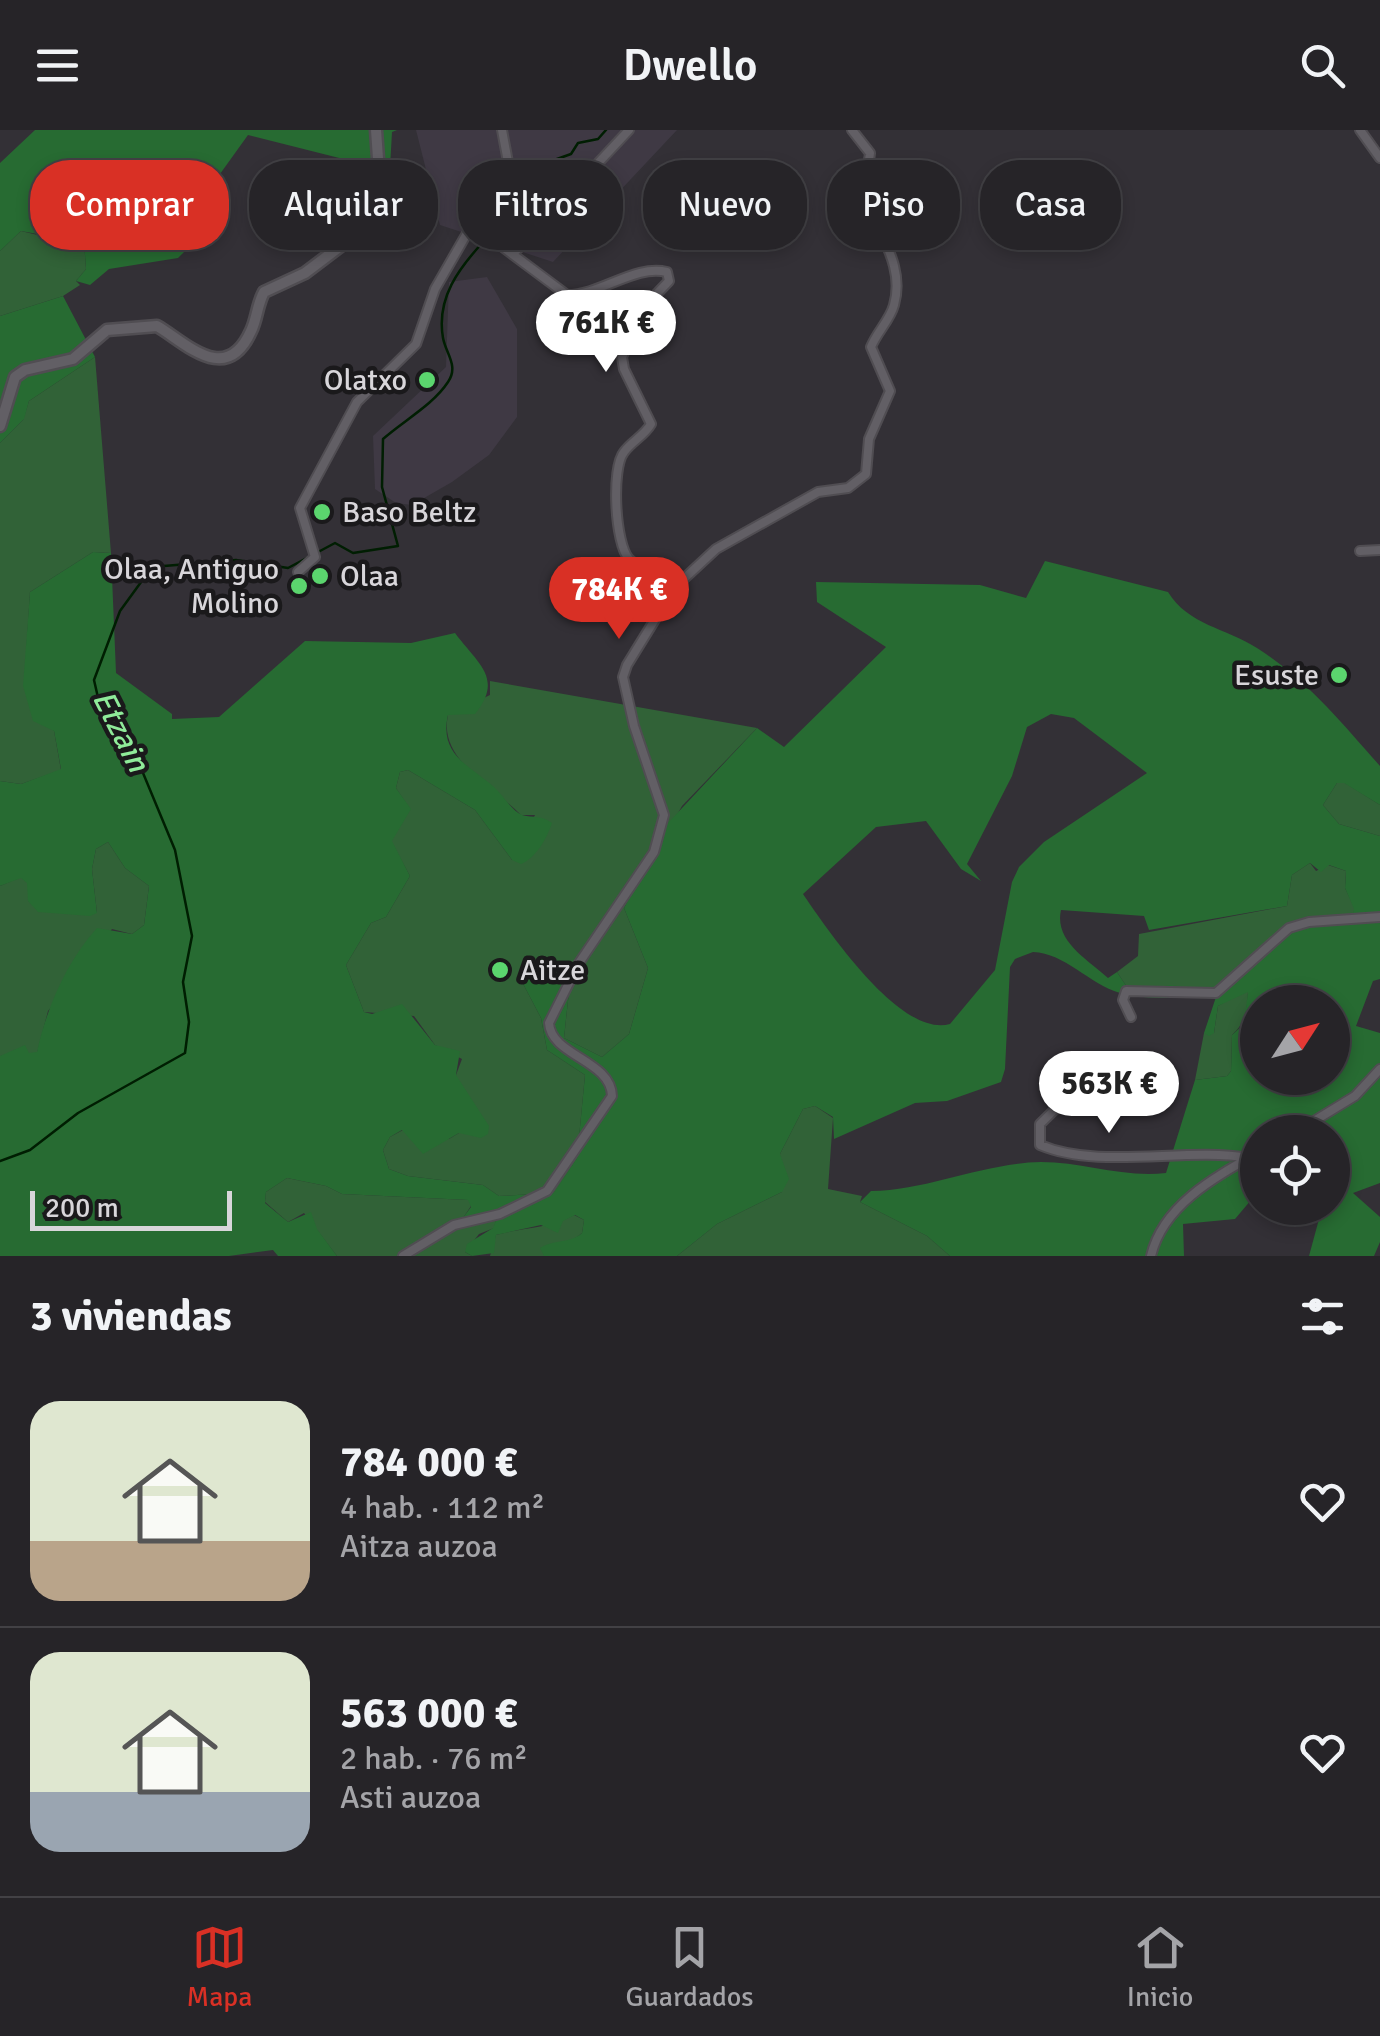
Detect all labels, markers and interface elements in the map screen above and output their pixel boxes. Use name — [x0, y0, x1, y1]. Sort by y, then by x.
icon: menu — [30, 38, 85, 93]
text: Dwello — [623, 38, 757, 93]
icon: search — [1295, 38, 1350, 93]
chip: Comprar — [30, 160, 229, 250]
chip: Alquilar — [249, 160, 438, 250]
chip: Filtros — [458, 160, 623, 250]
chip: Nuevo — [643, 160, 807, 250]
chip: Piso — [827, 160, 960, 250]
chip: Casa — [980, 160, 1121, 250]
pin: 761K € — [525, 290, 687, 375]
text: 761K € — [558, 303, 654, 342]
place label: Olatxo — [324, 362, 407, 399]
marker: Olatxo — [416, 369, 438, 391]
place label: Baso Beltz — [342, 494, 477, 531]
marker: Baso Beltz — [311, 501, 333, 523]
place label: Olaa, Antiguo Molino — [104, 551, 279, 622]
pin: 784K € — [538, 557, 700, 642]
place label: Olaa — [340, 558, 399, 595]
marker: Olaa — [309, 565, 331, 587]
text: 784K € — [571, 570, 667, 609]
marker: Olaa, Antiguo Molino — [288, 575, 310, 597]
place label: Esuste — [1234, 657, 1319, 694]
marker: Esuste — [1328, 664, 1350, 686]
water label: Etzain — [84, 684, 159, 780]
place label: Aitze — [520, 952, 585, 989]
marker: Aitze — [489, 959, 511, 981]
north arrow — [1240, 985, 1350, 1095]
map controls — [1240, 985, 1350, 1225]
pin: 563K € — [1028, 1051, 1190, 1136]
text: 563K € — [1061, 1064, 1157, 1103]
button: locate — [1240, 1115, 1350, 1225]
scale bar — [30, 1186, 232, 1230]
text: 200 m — [45, 1191, 119, 1225]
icon: filters — [1295, 1289, 1350, 1344]
text: 3 viviendas — [30, 1291, 232, 1342]
text: 784 000 € — [340, 1437, 517, 1488]
icon: home — [110, 1441, 230, 1561]
icon: heart — [1295, 1474, 1350, 1529]
text: 4 hab. · 112 m² — [340, 1488, 545, 1527]
text: Aitza auzoa — [340, 1527, 498, 1566]
text: 563 000 € — [340, 1688, 517, 1739]
icon: home — [110, 1692, 230, 1812]
icon: heart — [1295, 1725, 1350, 1780]
text: 2 hab. · 76 m² — [340, 1739, 528, 1778]
text: Asti auzoa — [340, 1778, 481, 1817]
tab: Mapa — [187, 1920, 252, 2014]
tab: Guardados — [625, 1920, 754, 2014]
tab: Inicio — [1127, 1920, 1193, 2014]

